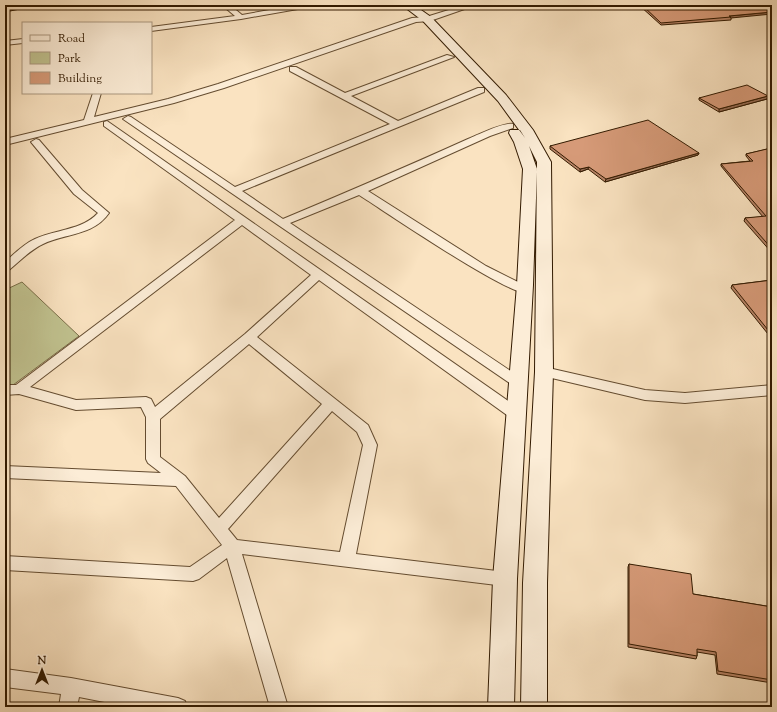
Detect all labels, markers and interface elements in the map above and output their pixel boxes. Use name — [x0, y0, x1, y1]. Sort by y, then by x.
legend — [22, 22, 152, 94]
text: Road — [58, 30, 85, 48]
text: Park — [58, 50, 81, 68]
text: Building — [58, 70, 102, 88]
north arrow — [22, 650, 62, 690]
text: N — [37, 653, 47, 669]

